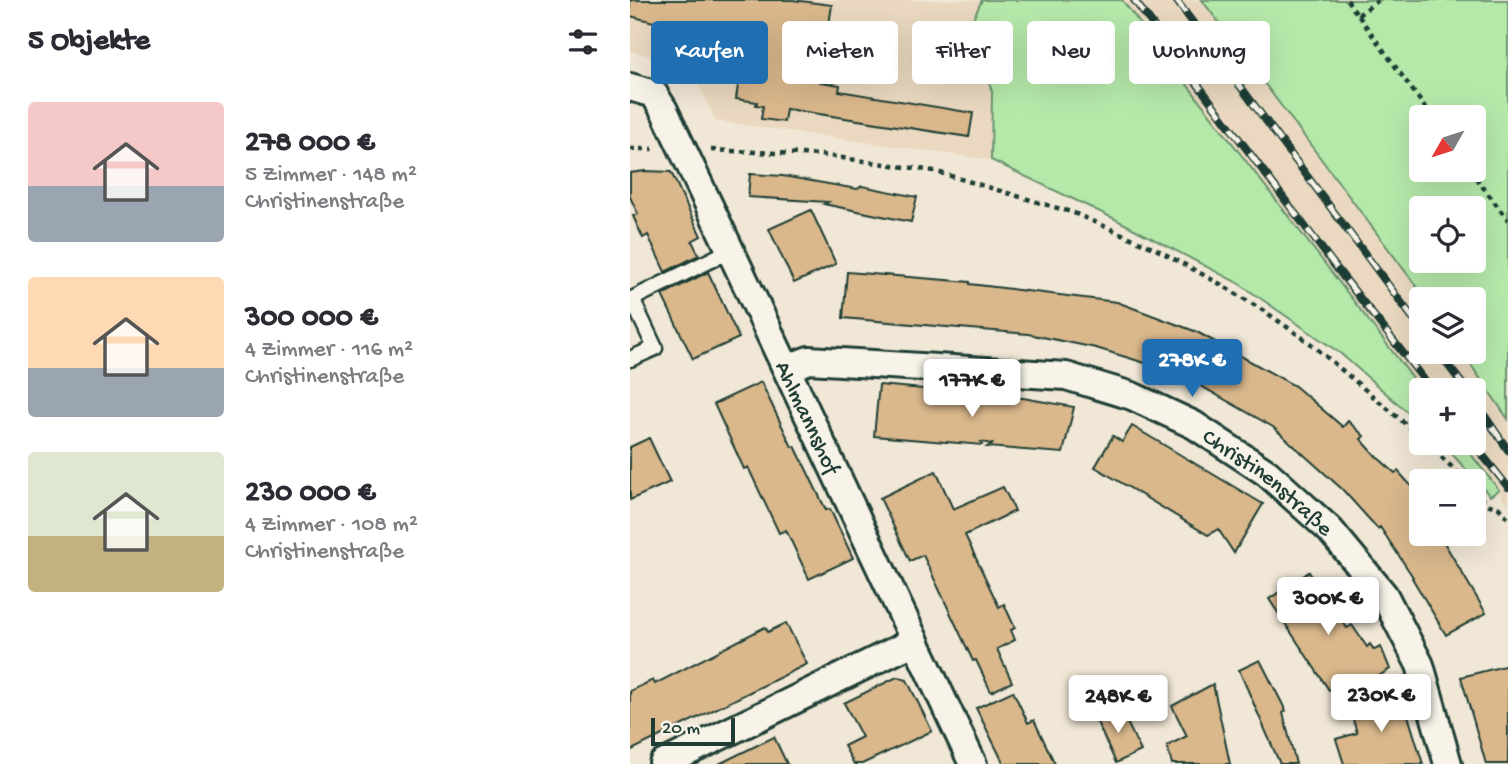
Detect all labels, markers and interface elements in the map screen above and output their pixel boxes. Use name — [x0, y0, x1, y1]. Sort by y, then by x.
chip: Kaufen — [651, 21, 768, 84]
chip: Mieten — [782, 21, 898, 84]
chip: Filter — [912, 21, 1013, 84]
chip: Neu — [1027, 21, 1115, 84]
chip: Wohnung — [1129, 21, 1270, 84]
icon: filters — [564, 23, 602, 61]
text: 5 Objekte — [28, 25, 150, 60]
north arrow — [1409, 105, 1486, 182]
map controls — [1409, 105, 1486, 546]
text: 278 000 € — [245, 127, 375, 162]
icon: home — [84, 130, 168, 214]
text: 5 Zimmer · 148 m² — [245, 162, 417, 189]
text: Christinenstraße — [245, 189, 404, 216]
button: locate — [1409, 196, 1486, 273]
button: layers — [1409, 287, 1486, 364]
text: 300 000 € — [245, 302, 378, 337]
icon: home — [84, 305, 168, 389]
text: 4 Zimmer · 116 m² — [245, 337, 413, 364]
pin: 278K € — [1135, 340, 1249, 399]
text: 278K € — [1158, 348, 1226, 375]
street label: Ahlmannshof — [767, 357, 845, 481]
pin: 177K € — [915, 360, 1029, 419]
text: Christinenstraße — [245, 364, 404, 391]
text: 177K € — [939, 368, 1005, 395]
button: + — [1409, 378, 1486, 455]
street label: Christinenstraße — [1196, 424, 1338, 544]
button: − — [1409, 469, 1486, 546]
text: 230 000 € — [245, 477, 376, 512]
icon: home — [84, 480, 168, 564]
text: 4 Zimmer · 108 m² — [245, 512, 418, 539]
text: Christinenstraße — [245, 539, 404, 566]
pin: 300K € — [1271, 578, 1385, 637]
text: 300K € — [1293, 586, 1363, 613]
pin: 230K € — [1324, 674, 1438, 734]
pin: 248K € — [1061, 676, 1175, 735]
text: 230K € — [1347, 683, 1415, 710]
text: 248K € — [1085, 684, 1151, 711]
scale bar — [651, 715, 735, 747]
text: 20 m — [662, 718, 700, 741]

